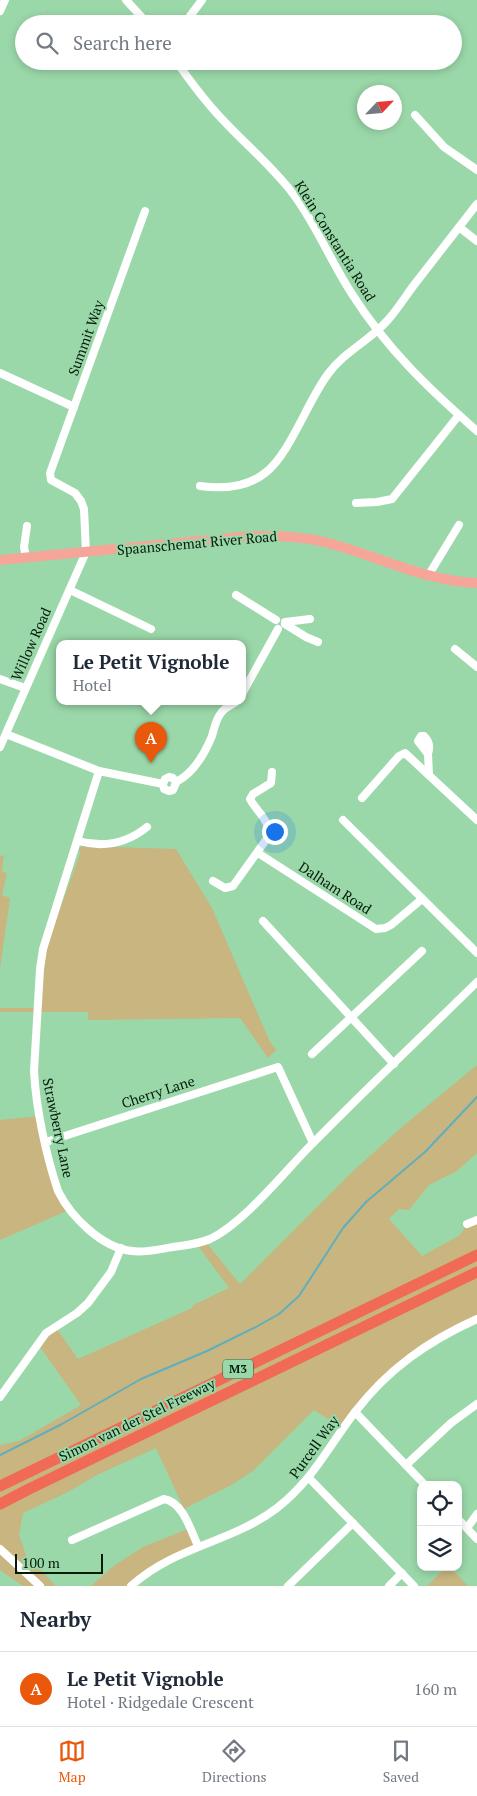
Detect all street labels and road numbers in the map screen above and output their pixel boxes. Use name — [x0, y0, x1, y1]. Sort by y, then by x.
street label: Klein Constantia Road — [291, 177, 380, 305]
street label: Summit Way — [63, 297, 108, 378]
street label: Spaanschemat River Road — [116, 526, 278, 559]
street label: Willow Road — [6, 604, 55, 683]
street label: Dalham Road — [295, 857, 376, 918]
street label: Cherry Lane — [119, 1071, 197, 1112]
street label: Strawberry Lane — [39, 1076, 78, 1180]
road number: M3 — [223, 1360, 253, 1378]
street label: Simon van der Stel Freeway — [56, 1373, 219, 1466]
street label: Purcell Way — [284, 1411, 343, 1482]

